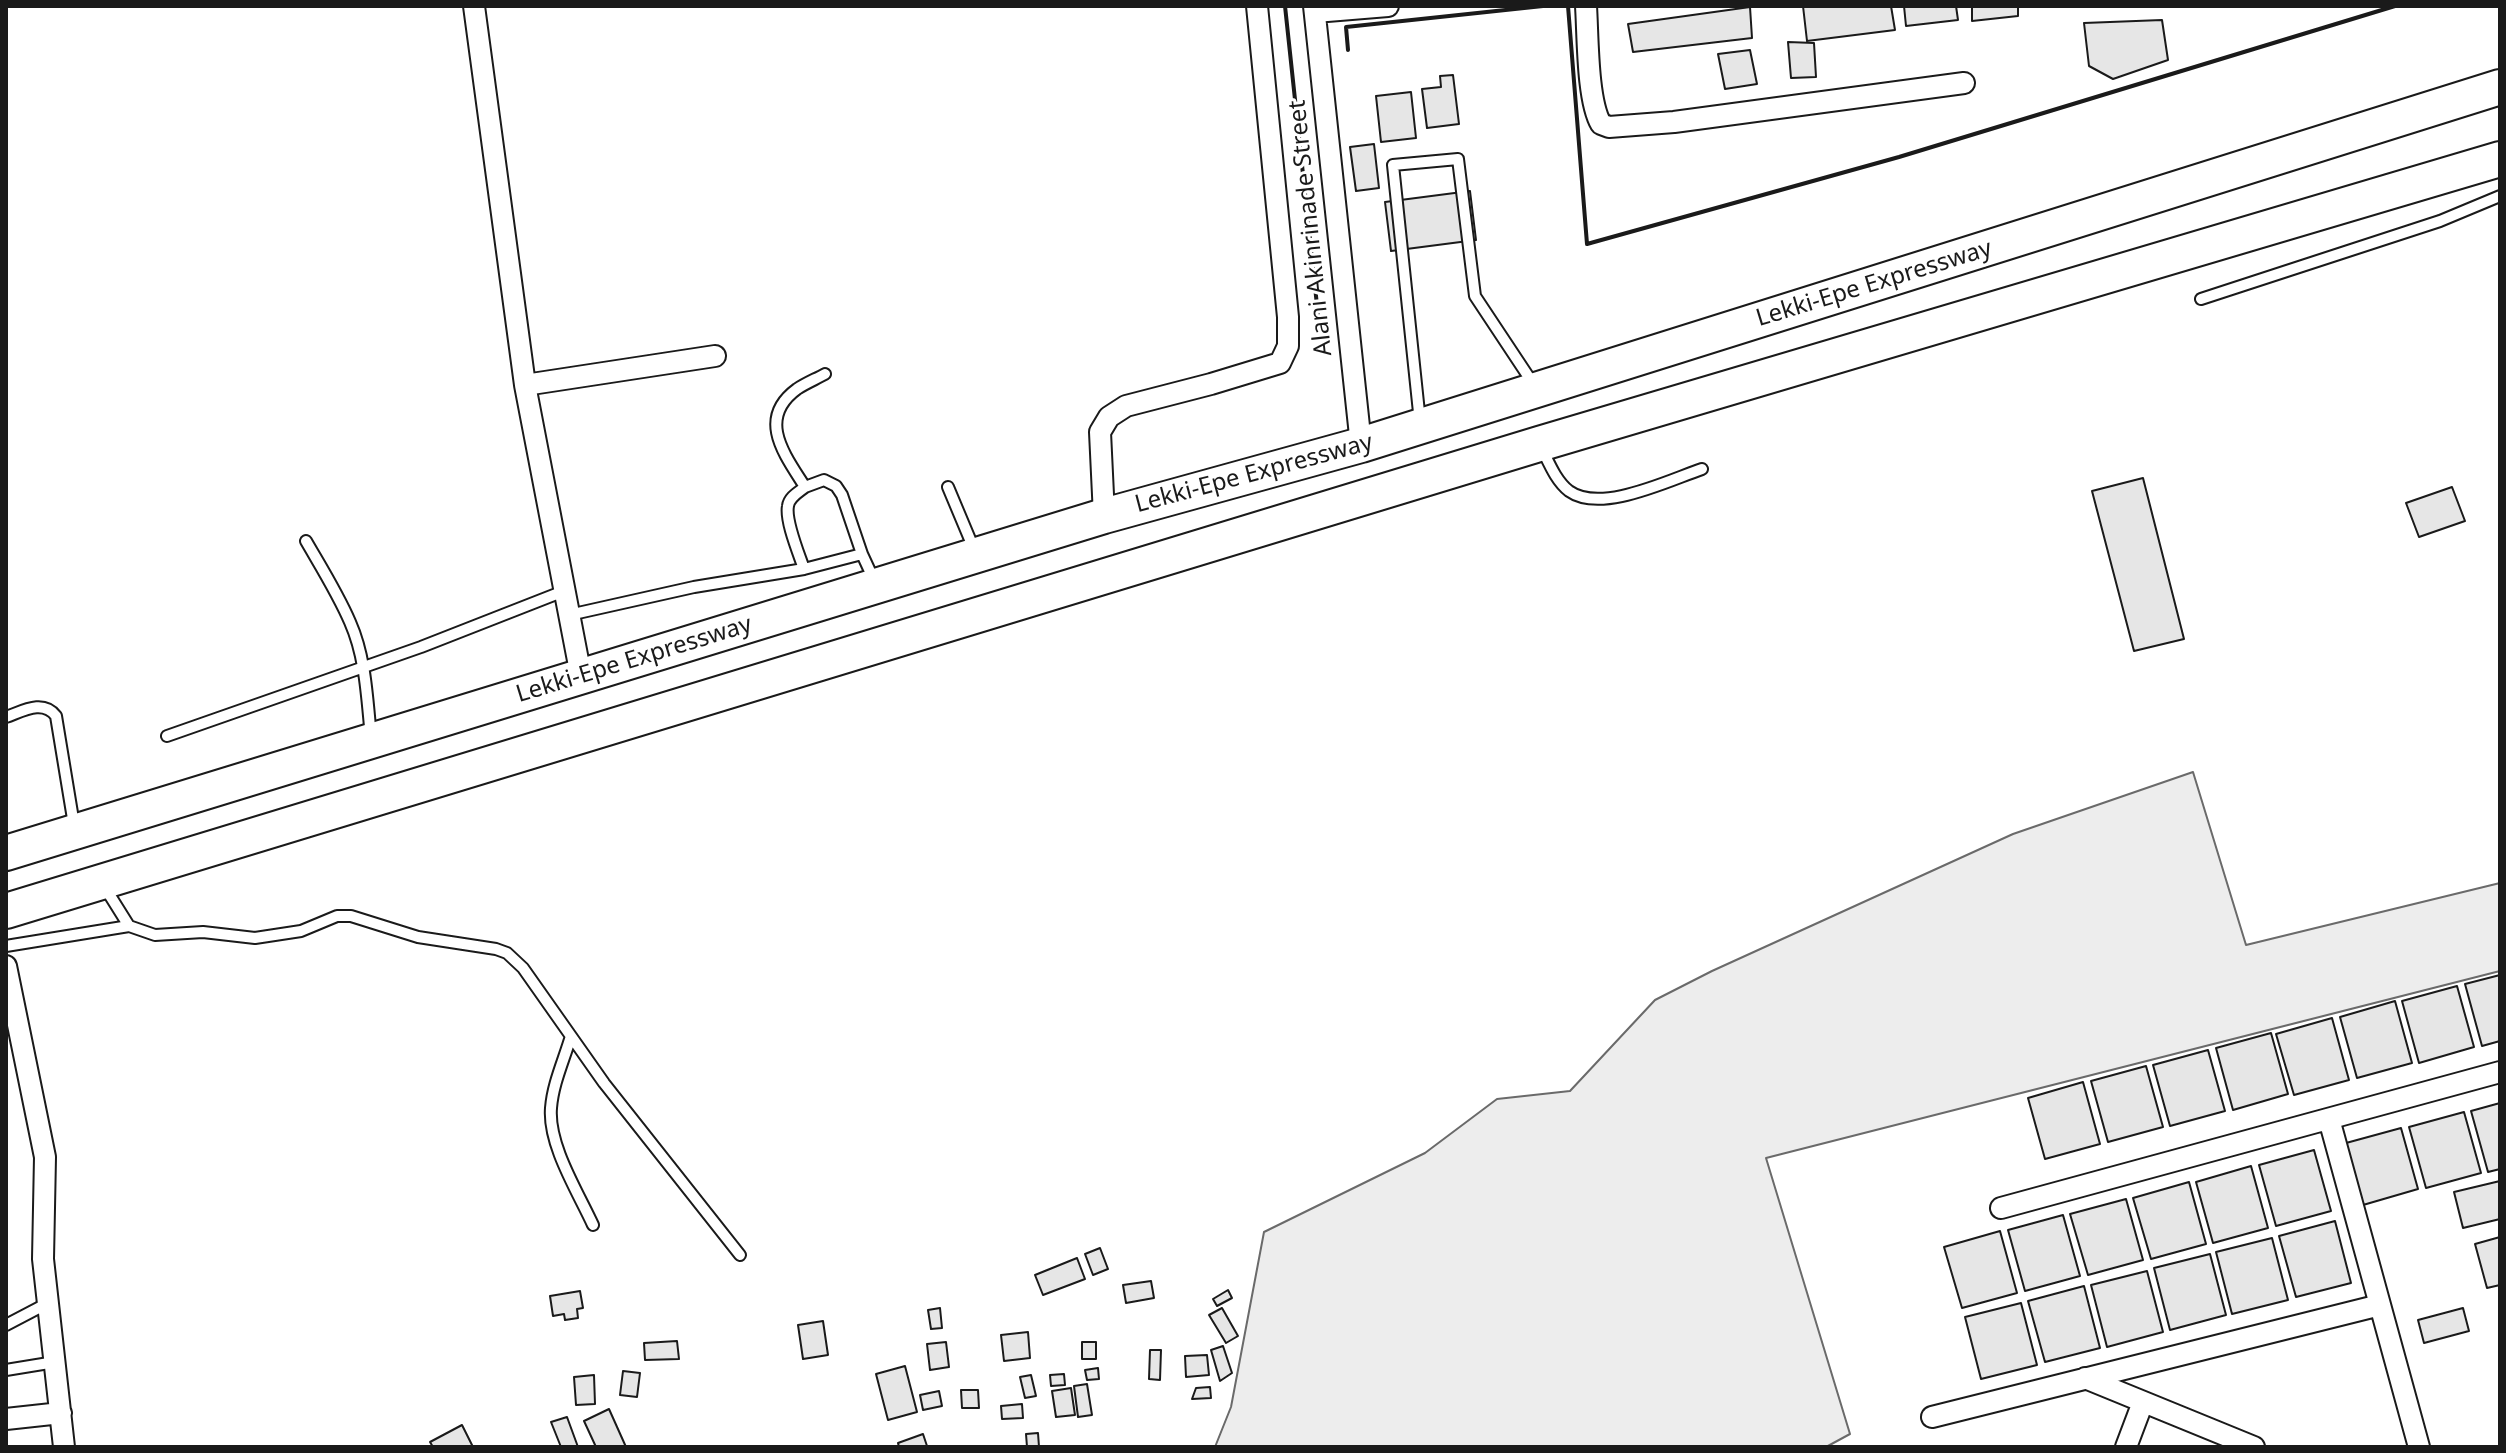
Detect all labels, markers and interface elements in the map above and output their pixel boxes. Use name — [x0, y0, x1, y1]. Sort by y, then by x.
street label: Alani Akinrinade Street — [1283, 99, 1339, 357]
street label: Lekki-Epe Expressway — [1753, 234, 1995, 334]
street label: Lekki-Epe Expressway — [1132, 428, 1376, 520]
street label: Lekki-Epe Expressway — [513, 610, 755, 710]

